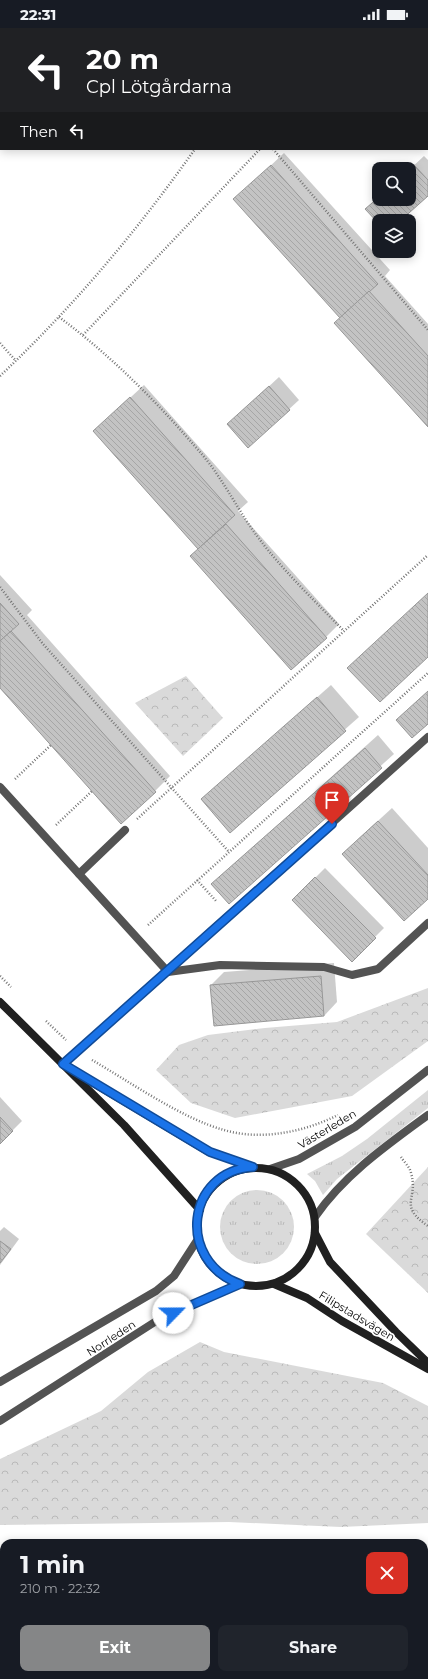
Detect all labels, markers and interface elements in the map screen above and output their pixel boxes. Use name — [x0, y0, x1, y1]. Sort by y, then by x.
text: 22:31 — [20, 5, 56, 24]
text: 20 m — [86, 42, 159, 76]
icon: left — [20, 44, 72, 96]
text: Cpl Lötgårdarna — [86, 76, 232, 98]
icon: left — [66, 120, 88, 142]
text: Then — [20, 122, 58, 141]
map controls — [372, 162, 416, 258]
button: search — [372, 162, 416, 206]
button: layers — [372, 214, 416, 258]
pin — [315, 783, 349, 824]
icon: arrive — [321, 789, 343, 811]
street label: Västerleden — [295, 1106, 359, 1152]
street label: Filipstadsvägen — [317, 1288, 397, 1344]
position arrow — [152, 1292, 194, 1334]
street label: Norrleden — [84, 1317, 138, 1359]
text: 1 min — [20, 1550, 85, 1579]
button: close — [366, 1552, 408, 1594]
text: 210 m · 22:32 — [20, 1580, 100, 1596]
button: Exit — [20, 1625, 210, 1671]
button: Share — [218, 1625, 408, 1671]

